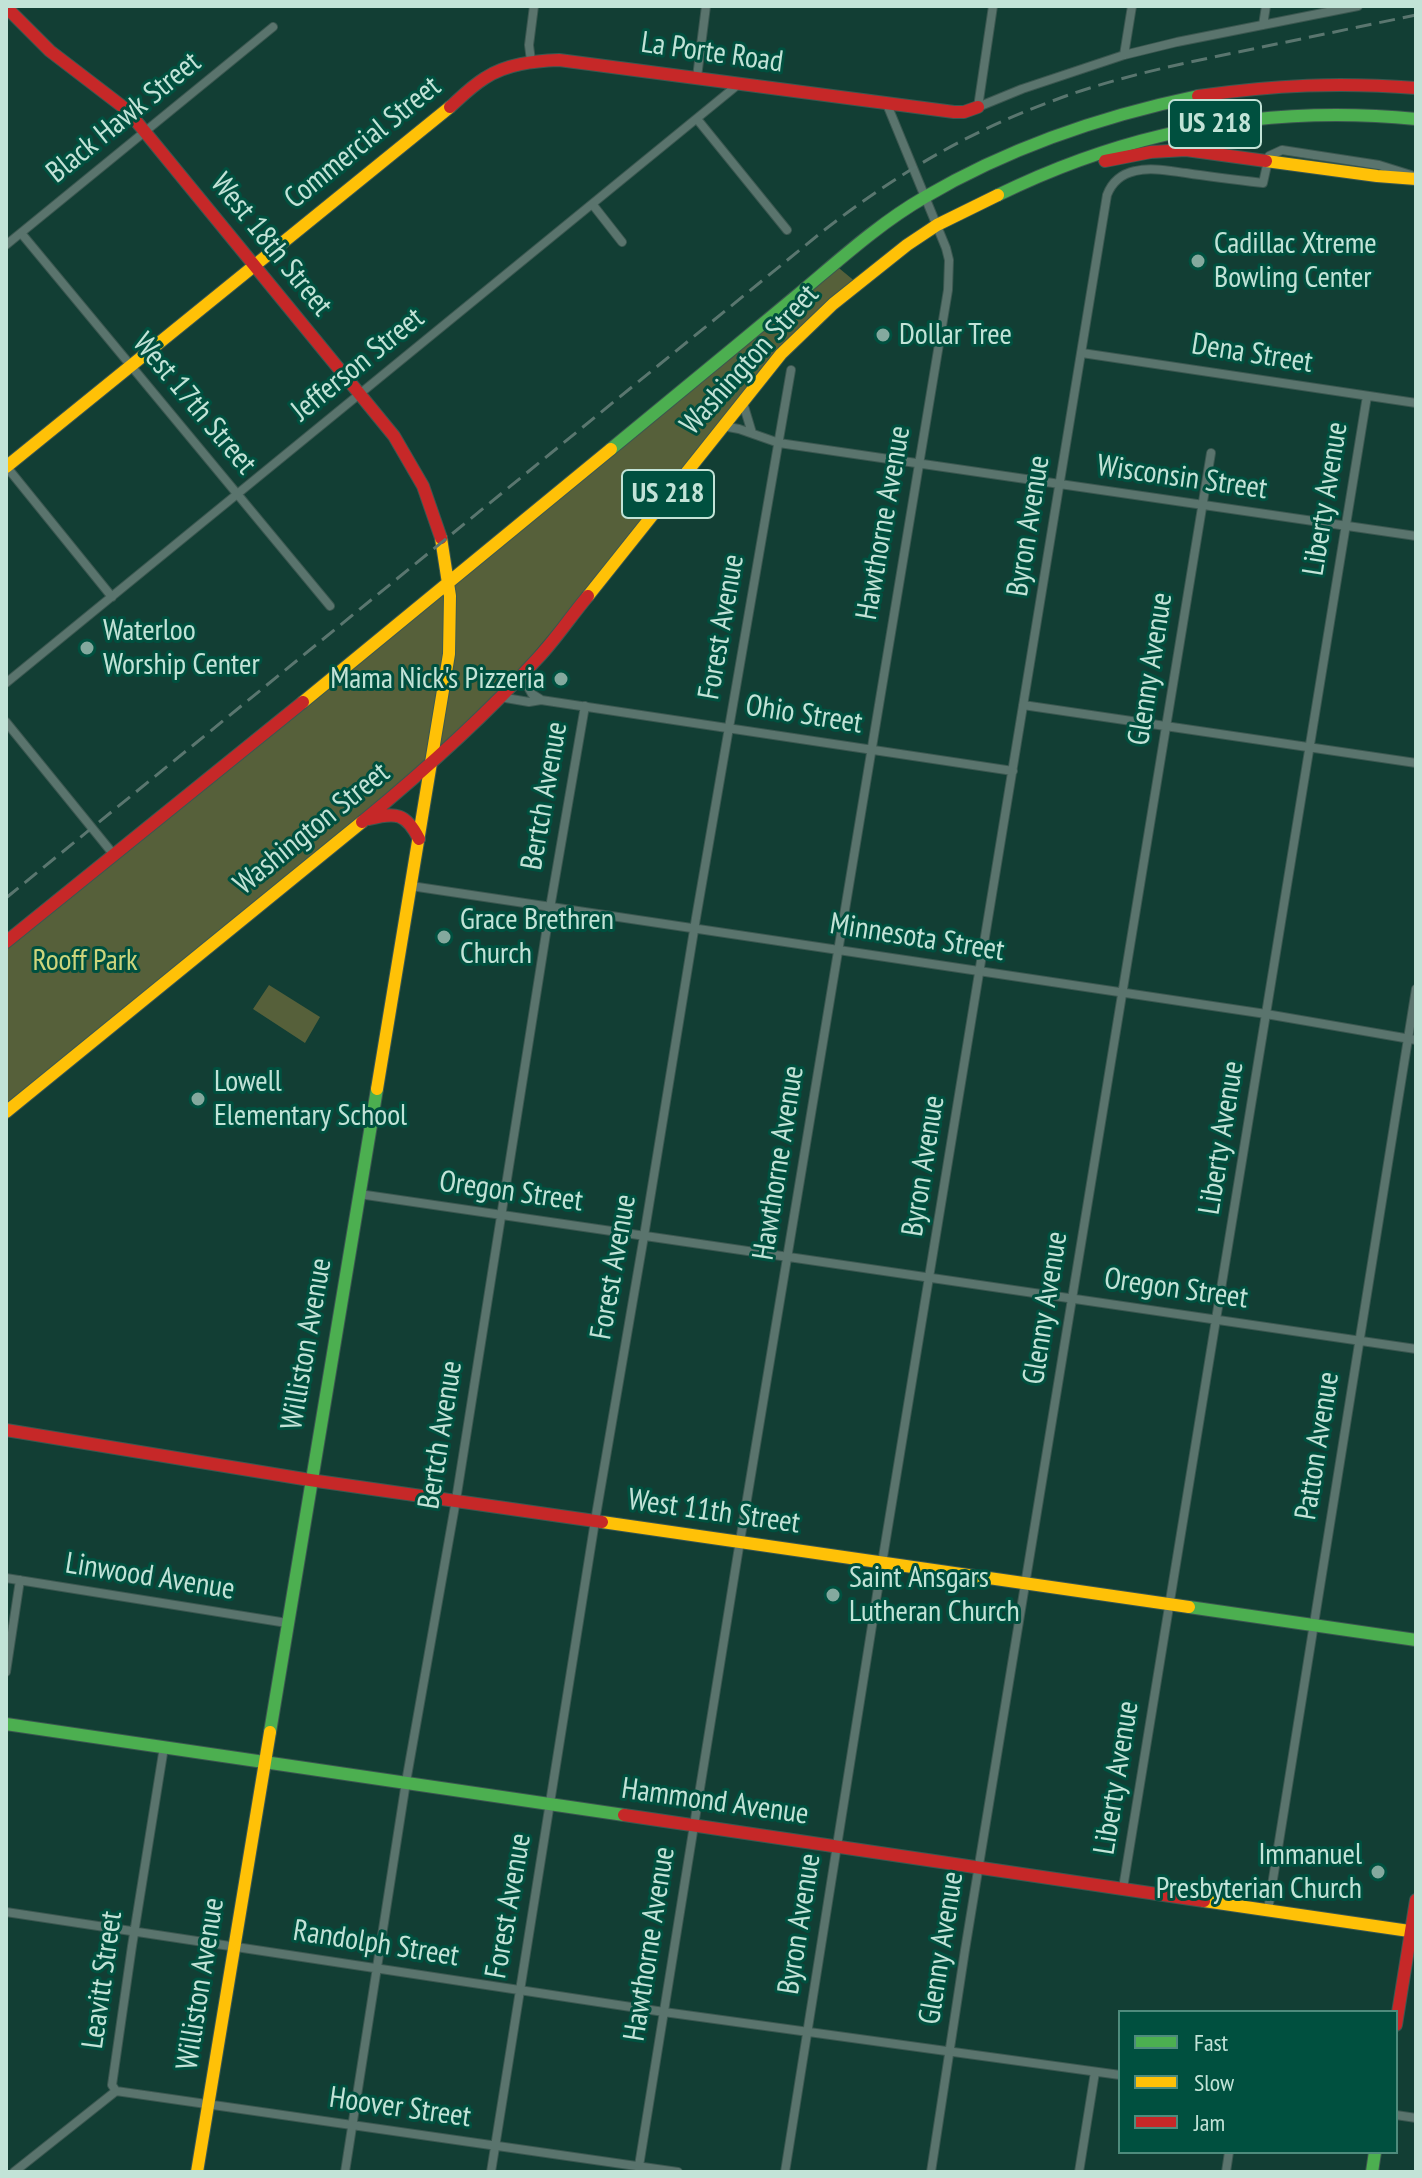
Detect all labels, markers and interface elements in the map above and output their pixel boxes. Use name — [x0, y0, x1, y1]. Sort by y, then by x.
street label: La Porte Road — [639, 25, 785, 81]
street label: Black Hawk Street — [40, 45, 208, 191]
street label: Commercial Street — [278, 69, 448, 217]
road number: US 218 — [1169, 100, 1261, 148]
street label: West 18th Street — [203, 166, 339, 324]
place label: Cadillac Xtreme Bowling Center — [1214, 226, 1377, 296]
marker: Cadillac Xtreme Bowling Center — [1189, 252, 1207, 270]
street label: Washington Street — [673, 277, 827, 443]
street label: Jefferson Street — [284, 301, 432, 429]
place label: Dollar Tree — [899, 317, 1012, 353]
street label: West 17th Street — [125, 326, 263, 482]
marker: Dollar Tree — [874, 326, 892, 344]
street label: Dena Street — [1189, 327, 1315, 381]
street label: Liberty Avenue — [1296, 420, 1356, 578]
street label: Hawthorne Avenue — [849, 423, 919, 623]
street label: Wisconsin Street — [1095, 448, 1269, 508]
street label: Byron Avenue — [1000, 453, 1058, 599]
road number: US 218 — [622, 470, 714, 518]
street label: Forest Avenue — [692, 552, 752, 702]
street label: Glenny Avenue — [1121, 590, 1181, 748]
place label: Waterloo Worship Center — [103, 613, 260, 684]
marker: Waterloo Worship Center — [78, 639, 96, 657]
place label: Mama Nick's Pizzeria — [330, 661, 545, 697]
marker: Mama Nick's Pizzeria — [552, 670, 570, 688]
street label: Ohio Street — [743, 688, 865, 742]
street label: Bertch Avenue — [514, 719, 576, 873]
street label: Washington Street — [227, 755, 397, 903]
place label: Grace Brethren Church — [460, 902, 614, 972]
street label: Minnesota Street — [827, 906, 1007, 970]
marker: Grace Brethren Church — [435, 928, 453, 946]
park label: Rooff Park — [32, 943, 138, 979]
street label: Liberty Avenue — [1192, 1059, 1252, 1217]
street label: Hawthorne Avenue — [746, 1063, 812, 1263]
place label: Lowell Elementary School — [214, 1064, 407, 1134]
marker: Lowell Elementary School — [189, 1090, 207, 1108]
street label: Byron Avenue — [895, 1093, 953, 1239]
street label: Oregon Street — [437, 1164, 585, 1220]
street label: Forest Avenue — [584, 1192, 644, 1342]
street label: Glenny Avenue — [1016, 1229, 1076, 1387]
street label: Williston Avenue — [274, 1255, 340, 1433]
street label: Oregon Street — [1102, 1261, 1250, 1317]
street label: Bertch Avenue — [412, 1358, 470, 1512]
street label: Patton Avenue — [1289, 1369, 1347, 1523]
street label: West 11th Street — [626, 1482, 802, 1542]
street label: Linwood Avenue — [63, 1546, 237, 1608]
place label: Saint Ansgars Lutheran Church — [849, 1560, 1020, 1630]
marker: Saint Ansgars Lutheran Church — [824, 1586, 842, 1604]
street label: Liberty Avenue — [1087, 1699, 1147, 1857]
street label: Hammond Avenue — [619, 1771, 811, 1833]
street label: Forest Avenue — [479, 1831, 539, 1981]
place label: Immanuel Presbyterian Church — [1156, 1837, 1362, 1908]
street label: Hawthorne Avenue — [617, 1844, 683, 2044]
street label: Byron Avenue — [771, 1851, 829, 1997]
marker: Immanuel Presbyterian Church — [1369, 1863, 1387, 1881]
street label: Glenny Avenue — [912, 1869, 972, 2027]
street label: Williston Avenue — [170, 1895, 232, 2073]
street label: Leavitt Street — [76, 1909, 130, 2051]
street label: Randolph Street — [291, 1913, 461, 1975]
legend — [1118, 2010, 1398, 2154]
text: Fast — [1194, 2027, 1228, 2058]
text: Slow — [1194, 2067, 1234, 2098]
street label: Hoover Street — [327, 2080, 473, 2136]
text: Jam — [1194, 2107, 1225, 2138]

